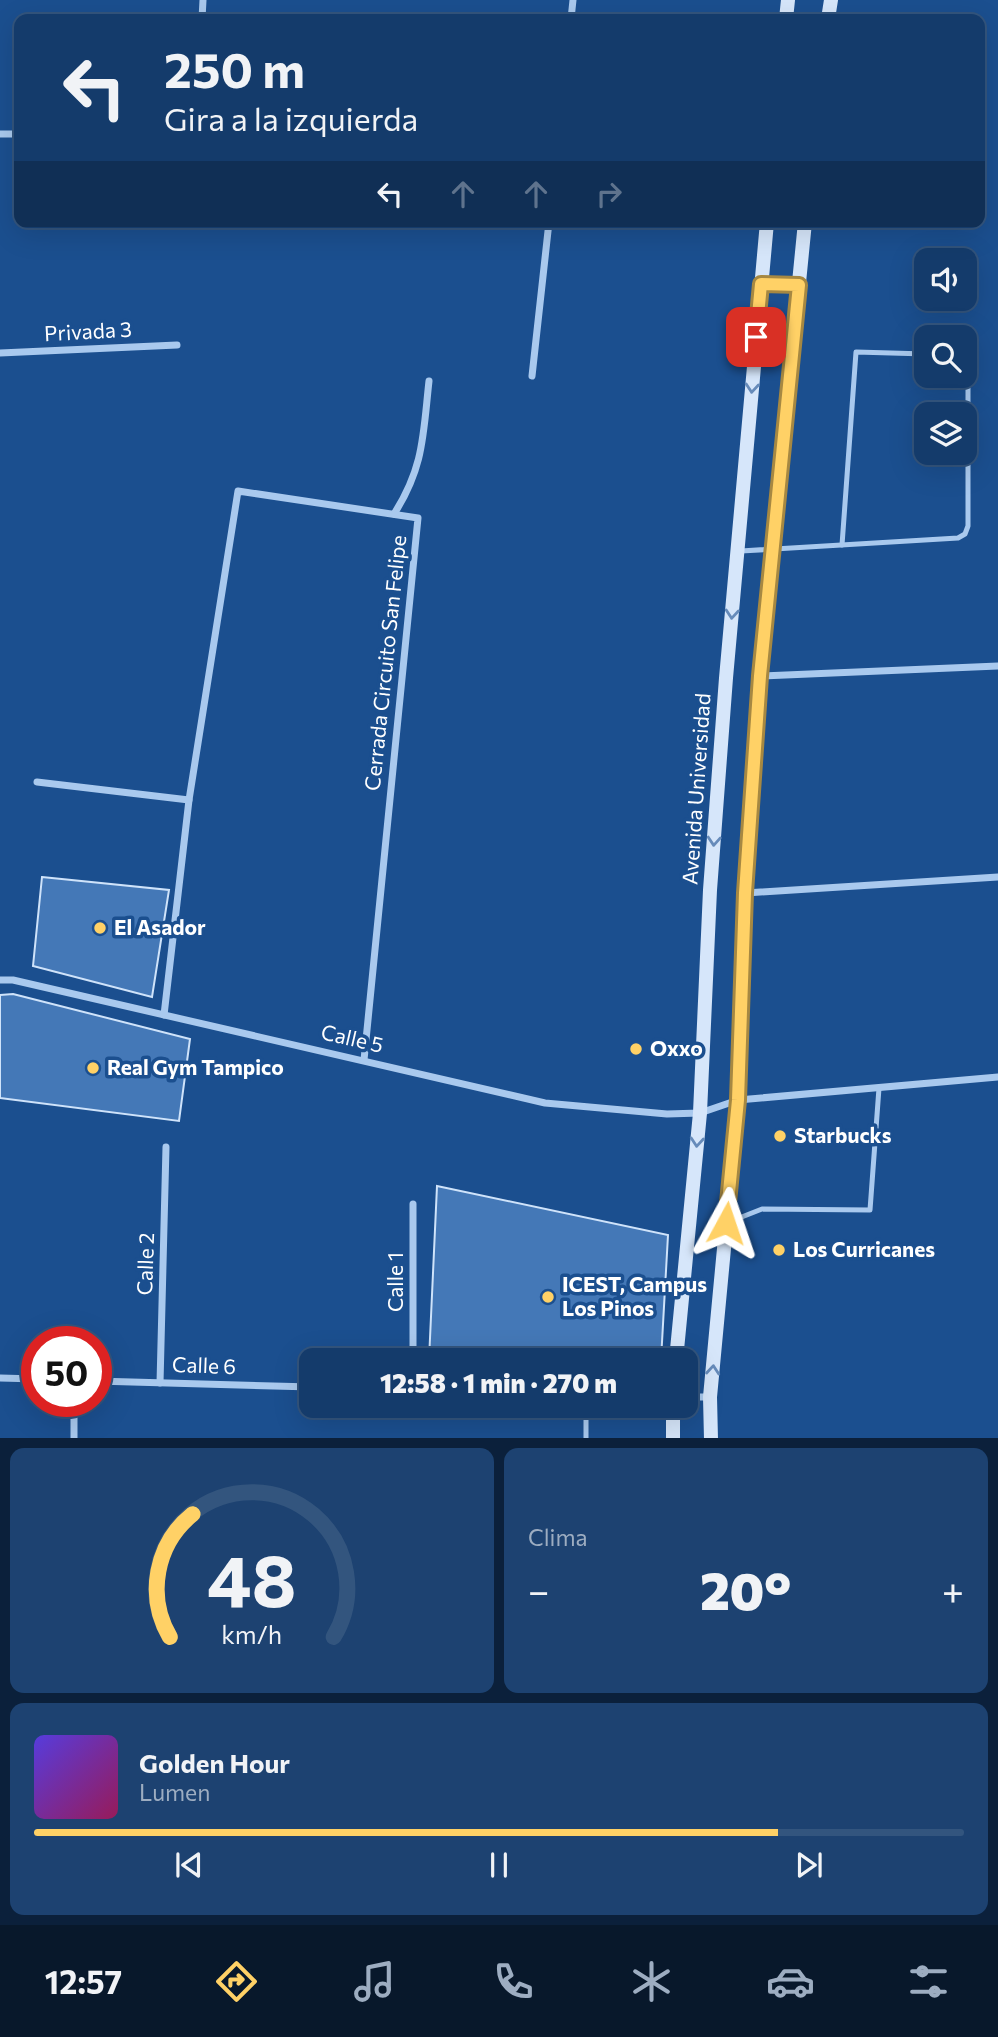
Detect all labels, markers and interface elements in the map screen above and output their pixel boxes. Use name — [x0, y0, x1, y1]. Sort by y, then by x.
text: 250 m — [164, 38, 305, 98]
icon: left — [49, 42, 140, 133]
text: Gira a la izquierda — [164, 98, 418, 138]
icon: left — [371, 175, 409, 213]
icon: ahead — [444, 175, 482, 213]
icon: ahead — [517, 175, 555, 213]
icon: right — [590, 175, 628, 213]
map controls — [914, 248, 977, 465]
button: sound — [914, 248, 977, 311]
pin — [726, 307, 786, 367]
street label: Privada 3 — [44, 316, 132, 345]
icon: arrive — [737, 318, 775, 356]
button: search — [914, 325, 977, 388]
one-way arrow — [745, 383, 760, 394]
button: layers — [914, 402, 977, 465]
street label: Cerrada Circuito San Felipe — [359, 534, 410, 792]
one-way arrow — [725, 609, 740, 620]
street label: Avenida Universidad — [676, 692, 715, 886]
one-way arrow — [707, 836, 722, 847]
place label: El Asador — [114, 914, 206, 939]
marker: El Asador — [92, 920, 108, 936]
street label: Calle 5 — [319, 1018, 386, 1057]
place label: Oxxo — [650, 1035, 703, 1060]
marker: Oxxo — [628, 1041, 644, 1057]
place label: Real Gym Tampico — [107, 1054, 284, 1079]
marker: Real Gym Tampico — [85, 1060, 101, 1076]
place label: Starbucks — [794, 1122, 892, 1147]
marker: Starbucks — [772, 1128, 788, 1144]
one-way arrow — [690, 1137, 705, 1148]
position arrow — [689, 1186, 763, 1260]
street label: Calle 2 — [131, 1232, 158, 1296]
place label: Los Curricanes — [793, 1236, 935, 1261]
marker: Los Curricanes — [771, 1242, 787, 1258]
street label: Calle 1 — [382, 1252, 407, 1312]
place label: ICEST, Campus Los Pinos — [562, 1271, 707, 1320]
marker: ICEST, Campus Los Pinos — [540, 1289, 556, 1305]
speed limit sign: 50 — [21, 1326, 112, 1417]
street label: Calle 6 — [172, 1351, 236, 1378]
one-way arrow — [705, 1365, 720, 1376]
text: 12:58 · 1 min · 270 m — [380, 1367, 617, 1398]
text: Clima — [528, 1523, 588, 1551]
text: 48 — [207, 1533, 297, 1622]
text: 20° — [700, 1557, 791, 1621]
text: − — [528, 1566, 550, 1613]
text: + — [942, 1566, 964, 1613]
text: km/h — [222, 1618, 282, 1648]
text: Golden Hour — [139, 1747, 290, 1778]
text: Lumen — [139, 1778, 210, 1806]
icon: previous — [170, 1846, 208, 1884]
icon: pause — [480, 1846, 518, 1884]
icon: next — [790, 1846, 828, 1884]
icon: directions — [212, 1957, 261, 2006]
icon: music — [350, 1957, 399, 2006]
icon: phone — [489, 1957, 538, 2006]
icon: climate — [627, 1957, 676, 2006]
icon: car — [766, 1957, 815, 2006]
icon: filters — [904, 1957, 953, 2006]
text: 12:57 — [45, 1961, 122, 2001]

